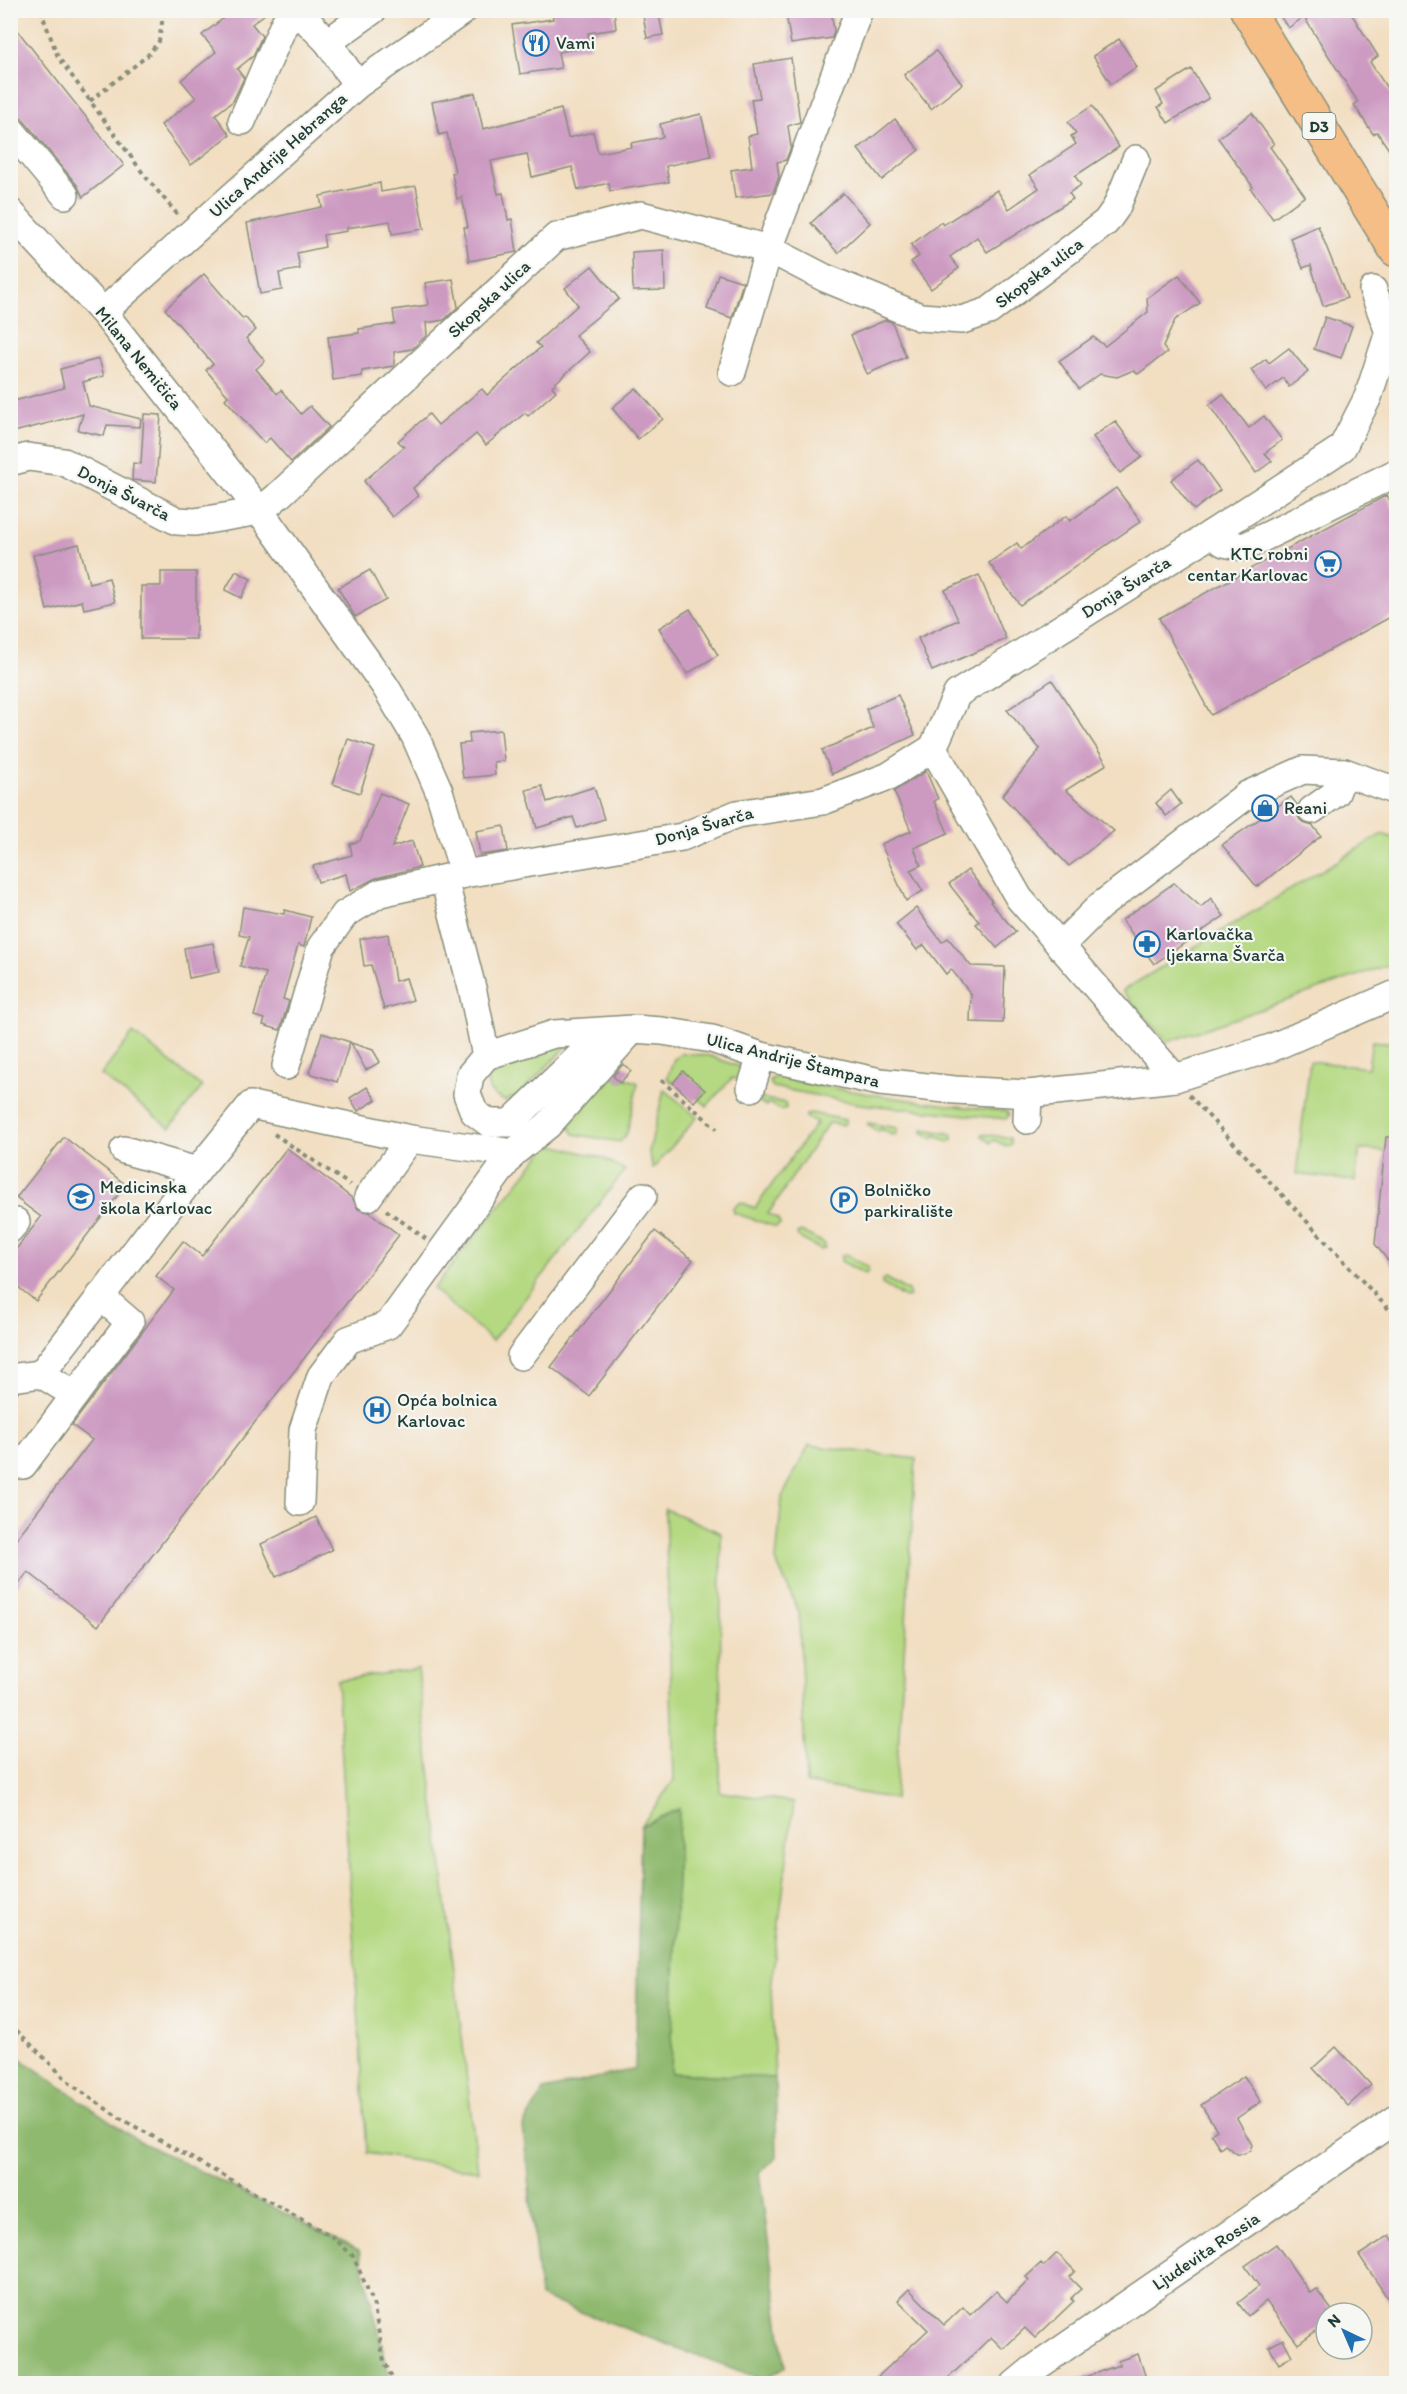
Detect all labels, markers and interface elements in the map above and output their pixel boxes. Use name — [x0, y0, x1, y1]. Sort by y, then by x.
restaurant icon: Vami — [521, 28, 551, 58]
place label: Vami — [556, 32, 595, 54]
street label: Ulica Andrije Hebranga — [204, 87, 352, 223]
road number: D3 — [1302, 113, 1336, 139]
street label: Skopska ulica — [991, 233, 1088, 313]
street label: Skopska ulica — [443, 255, 535, 343]
street label: Milana Nemičića — [90, 302, 188, 415]
street label: Donja Švarča — [74, 460, 175, 526]
place label: KTC robni centar Karlovac — [1187, 543, 1308, 586]
supermarket icon: KTC robni centar Karlovac — [1313, 549, 1343, 579]
street label: Donja Švarča — [1077, 550, 1175, 623]
shop icon: Reani — [1250, 793, 1280, 823]
place label: Reani — [1284, 797, 1327, 819]
street label: Donja Švarča — [652, 801, 756, 851]
place label: Karlovačka ljekarna Švarča — [1166, 923, 1285, 966]
pharmacy icon: Karlovačka ljekarna Švarča — [1132, 929, 1162, 959]
street label: Ulica Andrije Štampara — [704, 1028, 883, 1092]
place label: Medicinska škola Karlovac — [100, 1176, 212, 1219]
place label: Bolničko parkiralište — [864, 1179, 953, 1222]
school or university icon: Medicinska škola Karlovac — [66, 1182, 96, 1212]
parking icon: Bolničko parkiralište — [829, 1185, 859, 1215]
place label: Opća bolnica Karlovac — [397, 1389, 498, 1432]
hospital icon: Opća bolnica Karlovac — [362, 1395, 392, 1425]
street label: Ljudevita Rossia — [1148, 2207, 1264, 2295]
north arrow — [1314, 2301, 1374, 2361]
text: N — [1323, 2310, 1344, 2331]

